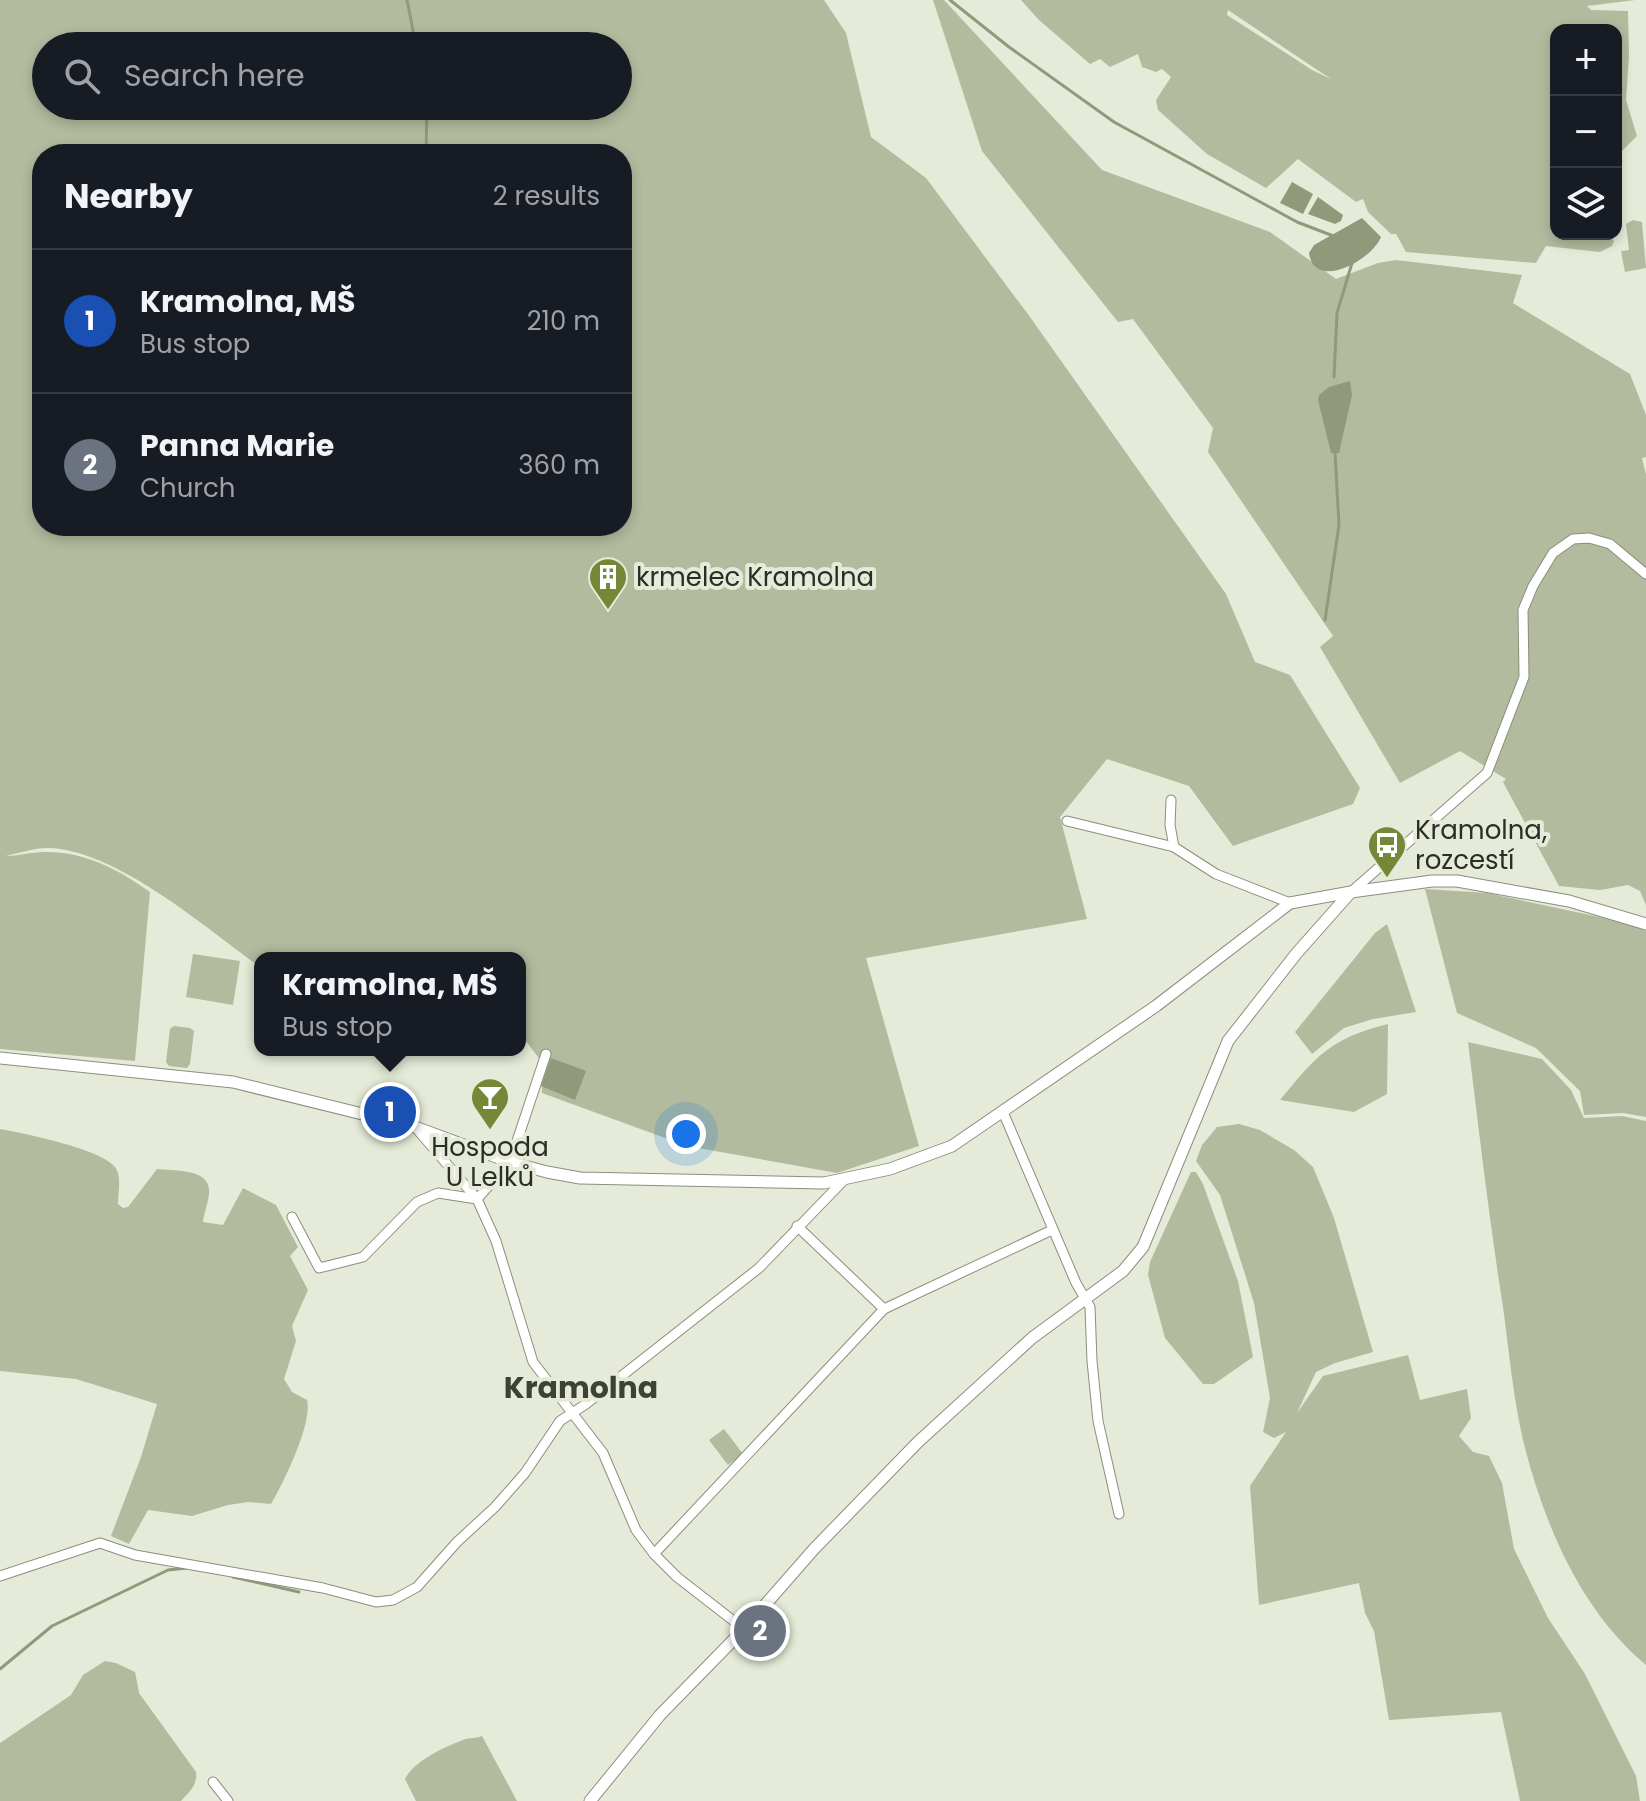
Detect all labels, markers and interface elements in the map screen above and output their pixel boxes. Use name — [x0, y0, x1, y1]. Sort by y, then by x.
map controls — [1550, 24, 1622, 240]
button: + — [1550, 24, 1622, 96]
search box — [32, 32, 632, 120]
icon: search — [60, 54, 104, 98]
text: Search here — [124, 54, 305, 97]
button: − — [1550, 96, 1622, 168]
button: layers — [1550, 168, 1622, 240]
text: Nearby — [64, 172, 193, 220]
text: 2 results — [493, 178, 600, 214]
text: Kramolna, MŠ — [140, 280, 355, 323]
text: 1 — [85, 303, 95, 339]
text: 210 m — [527, 303, 600, 339]
text: Bus stop — [140, 326, 250, 362]
text: Panna Marie — [140, 424, 334, 467]
text: 2 — [83, 447, 97, 483]
text: 360 m — [518, 447, 600, 483]
text: Church — [140, 470, 235, 506]
building icon: krmelec Kramolna — [587, 556, 629, 611]
place label: krmelec Kramolna — [636, 559, 874, 595]
place label: Kramolna, rozcestí — [1415, 812, 1547, 878]
bus stop icon: Kramolna, rozcestí — [1366, 824, 1408, 879]
popup — [254, 952, 526, 1056]
text: Kramolna, MŠ — [282, 963, 498, 1006]
text: Bus stop — [282, 1009, 393, 1045]
bar icon: Hospoda U Lelků — [469, 1076, 511, 1131]
pin: 1 — [364, 1082, 416, 1142]
your location — [666, 1114, 706, 1154]
place label: Hospoda U Lelků — [431, 1129, 549, 1195]
district label: Kramolna — [504, 1366, 658, 1409]
pin: 2 — [734, 1601, 786, 1661]

